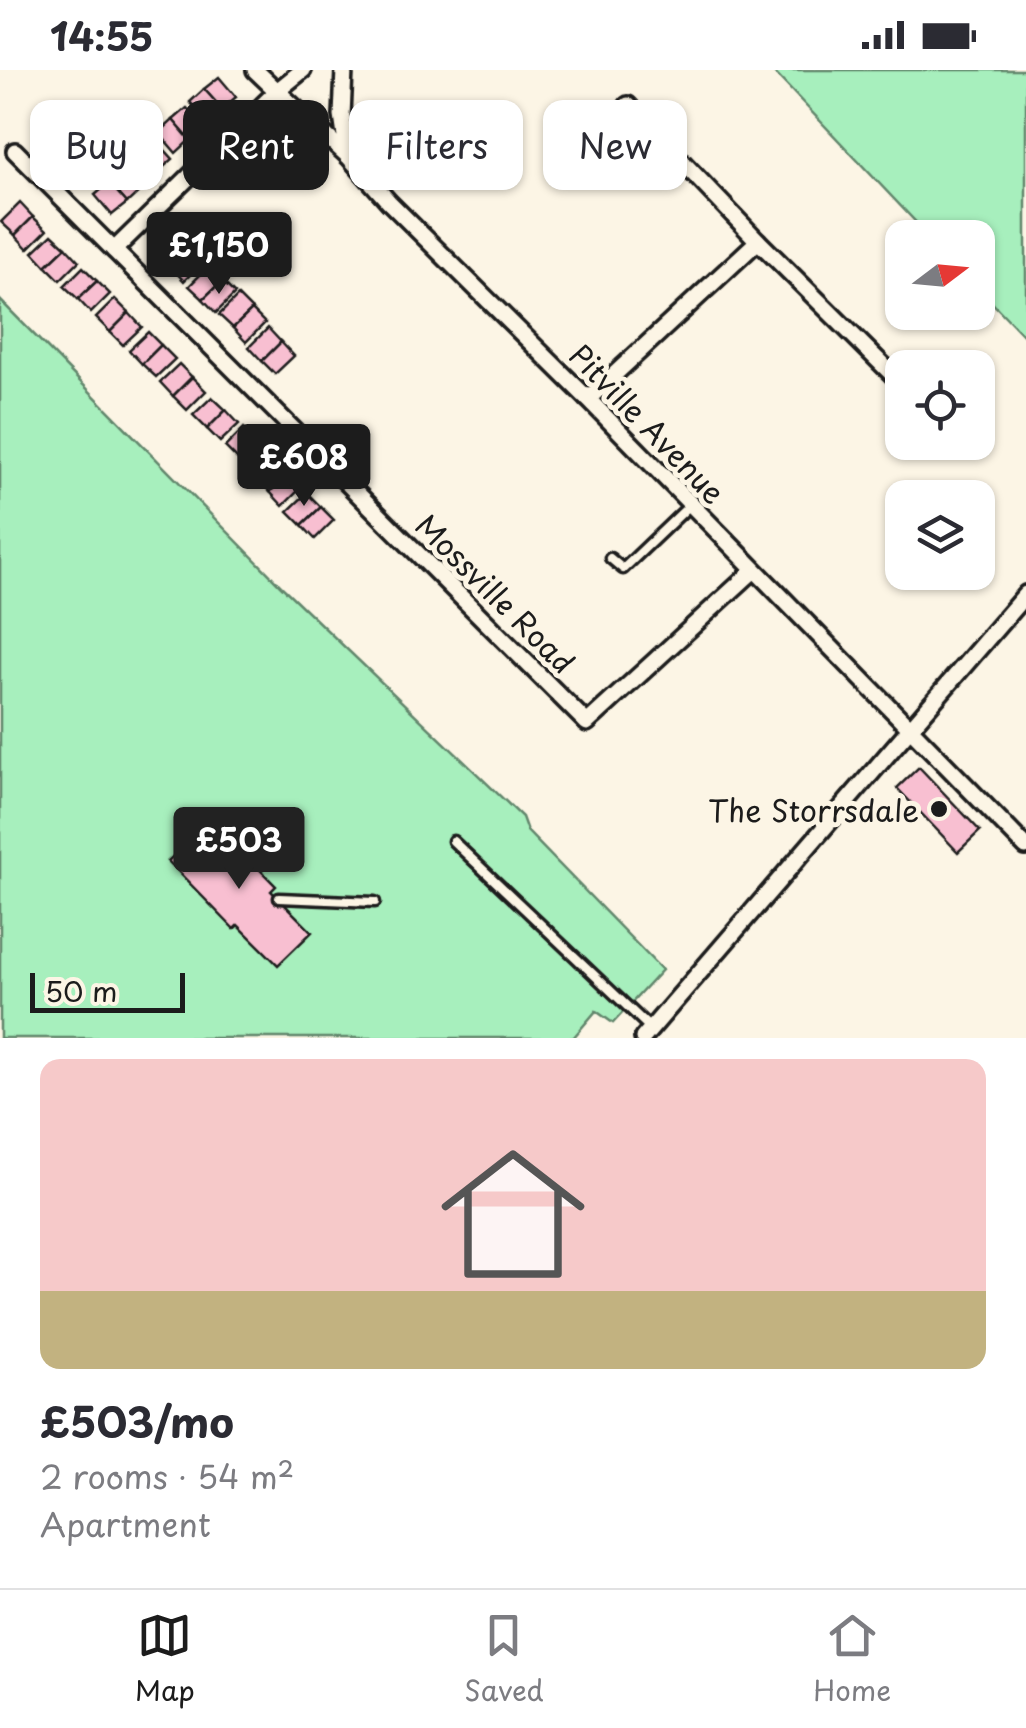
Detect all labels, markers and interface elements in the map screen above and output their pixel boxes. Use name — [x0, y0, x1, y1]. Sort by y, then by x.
text: 14:55 — [50, 7, 154, 64]
chip: Buy — [30, 100, 163, 190]
chip: Rent — [183, 100, 329, 190]
chip: Filters — [349, 100, 523, 190]
chip: New — [543, 100, 687, 190]
pin: £1,150 — [138, 212, 300, 297]
text: £1,150 — [169, 220, 269, 268]
north arrow — [885, 220, 995, 330]
map controls — [885, 220, 995, 590]
street label: Pitville Avenue — [560, 333, 736, 513]
button: locate — [885, 350, 995, 460]
pin: £608 — [245, 424, 363, 509]
text: £608 — [259, 432, 349, 480]
button: layers — [885, 480, 995, 590]
street label: Mossville Road — [406, 503, 586, 683]
place label: The Storrsdale — [708, 787, 919, 832]
marker: The Storrsdale — [928, 798, 950, 820]
pin: £503 — [180, 807, 298, 892]
text: £503 — [195, 815, 283, 863]
scale bar — [30, 968, 185, 1013]
text: 50 m — [45, 969, 118, 1012]
icon: home — [423, 1124, 603, 1304]
text: £503/mo — [40, 1389, 234, 1452]
text: 2 rooms · 54 m² — [40, 1452, 294, 1500]
text: Apartment — [40, 1500, 211, 1548]
tab: Map — [135, 1608, 195, 1711]
tab: Saved — [464, 1608, 544, 1711]
tab: Home — [813, 1608, 891, 1711]

